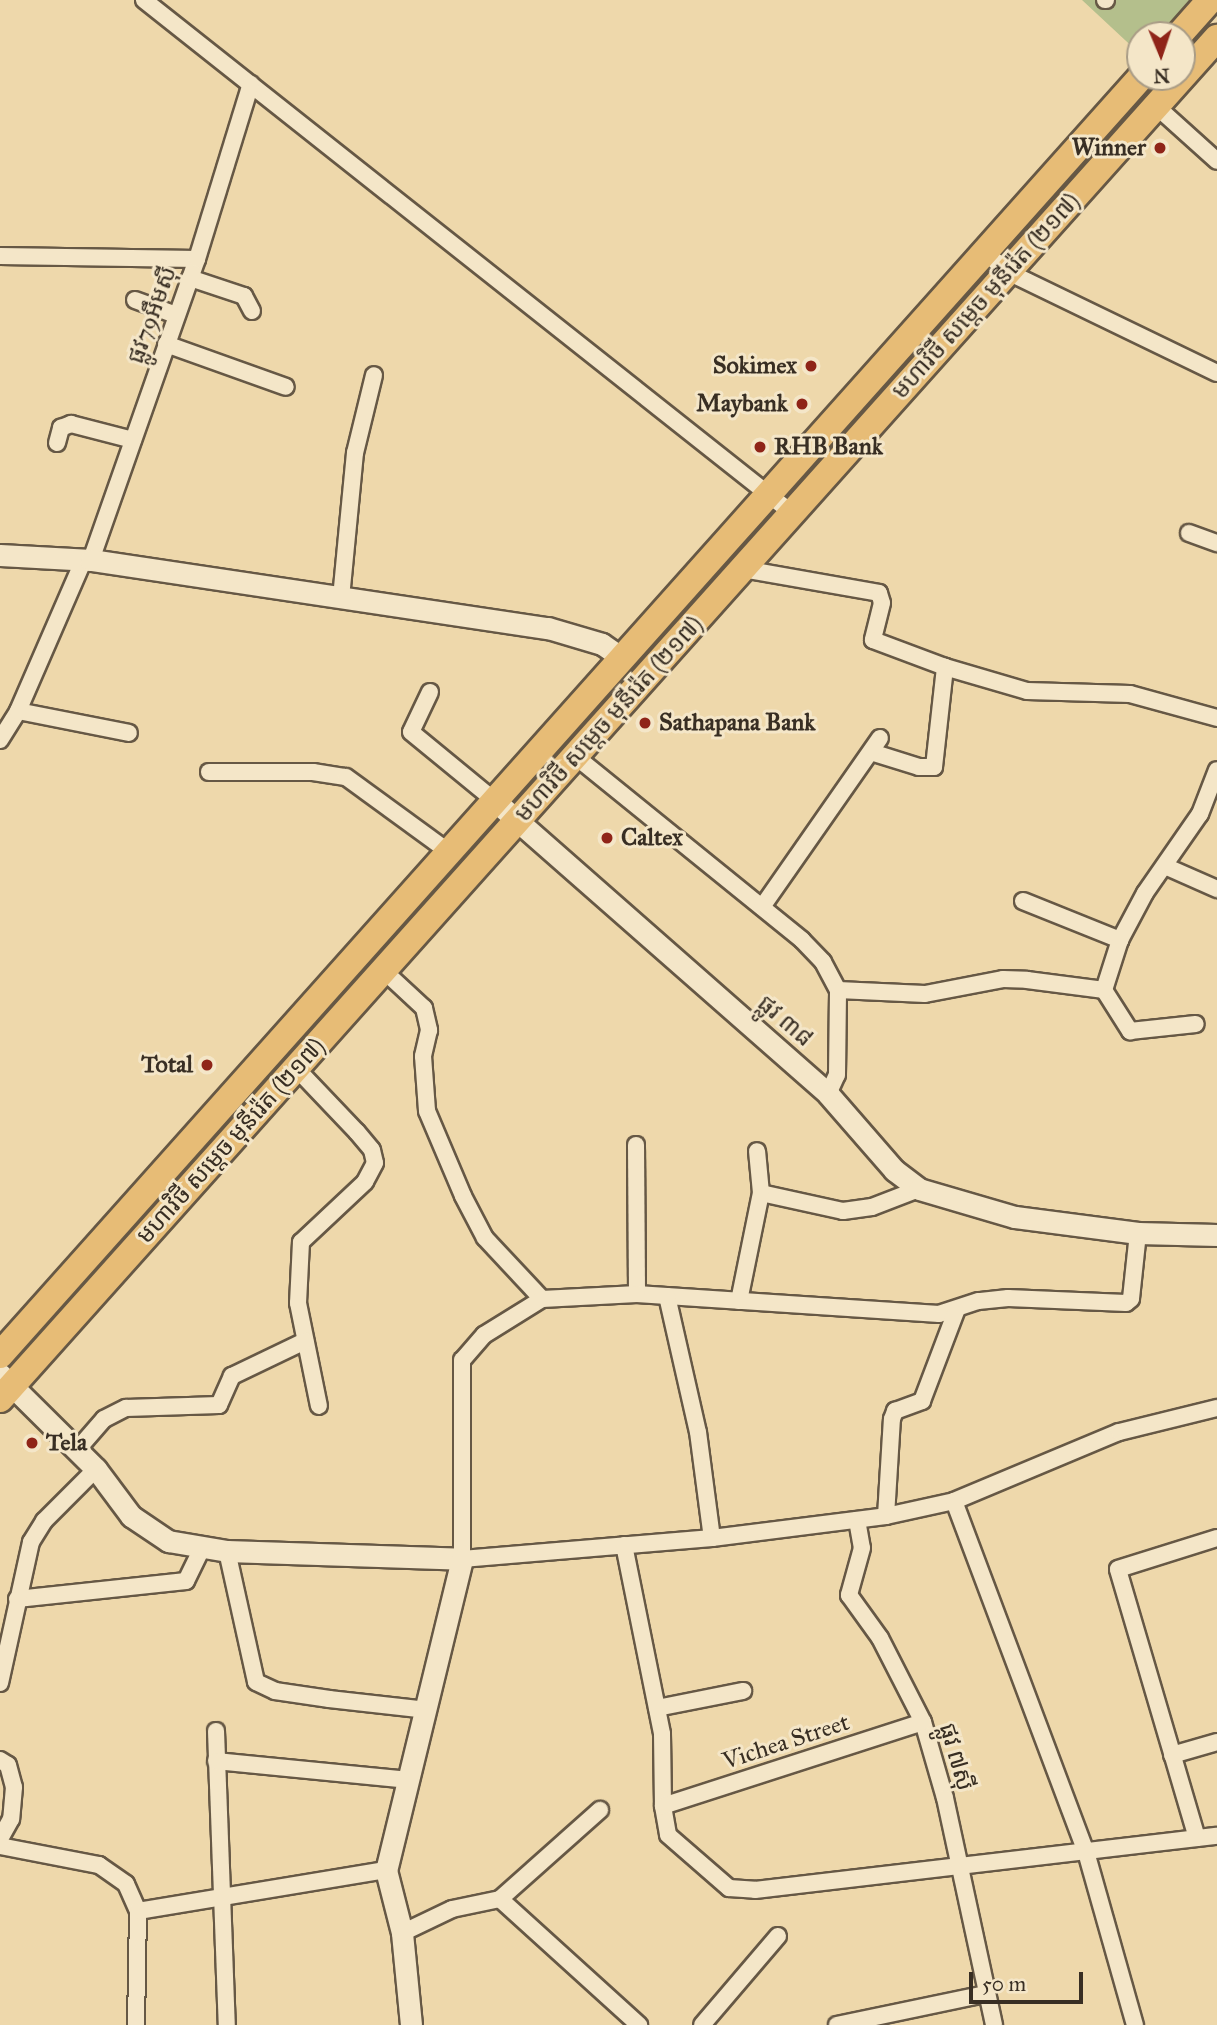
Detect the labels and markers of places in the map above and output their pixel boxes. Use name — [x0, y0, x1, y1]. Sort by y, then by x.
place label: Winner — [1072, 134, 1146, 162]
marker: Winner — [1152, 140, 1168, 156]
place label: Sokimex — [713, 352, 797, 380]
marker: Sokimex — [803, 358, 819, 374]
place label: Maybank — [696, 390, 788, 418]
marker: Maybank — [794, 396, 810, 412]
place label: RHB Bank — [774, 433, 883, 461]
marker: RHB Bank — [752, 439, 768, 455]
place label: Sathapana Bank — [659, 709, 815, 737]
marker: Sathapana Bank — [637, 715, 653, 731]
place label: Caltex — [621, 824, 683, 852]
marker: Caltex — [599, 830, 615, 846]
place label: Total — [141, 1051, 193, 1079]
marker: Total — [199, 1057, 215, 1073]
place label: Tela — [46, 1429, 87, 1457]
marker: Tela — [24, 1435, 40, 1451]

